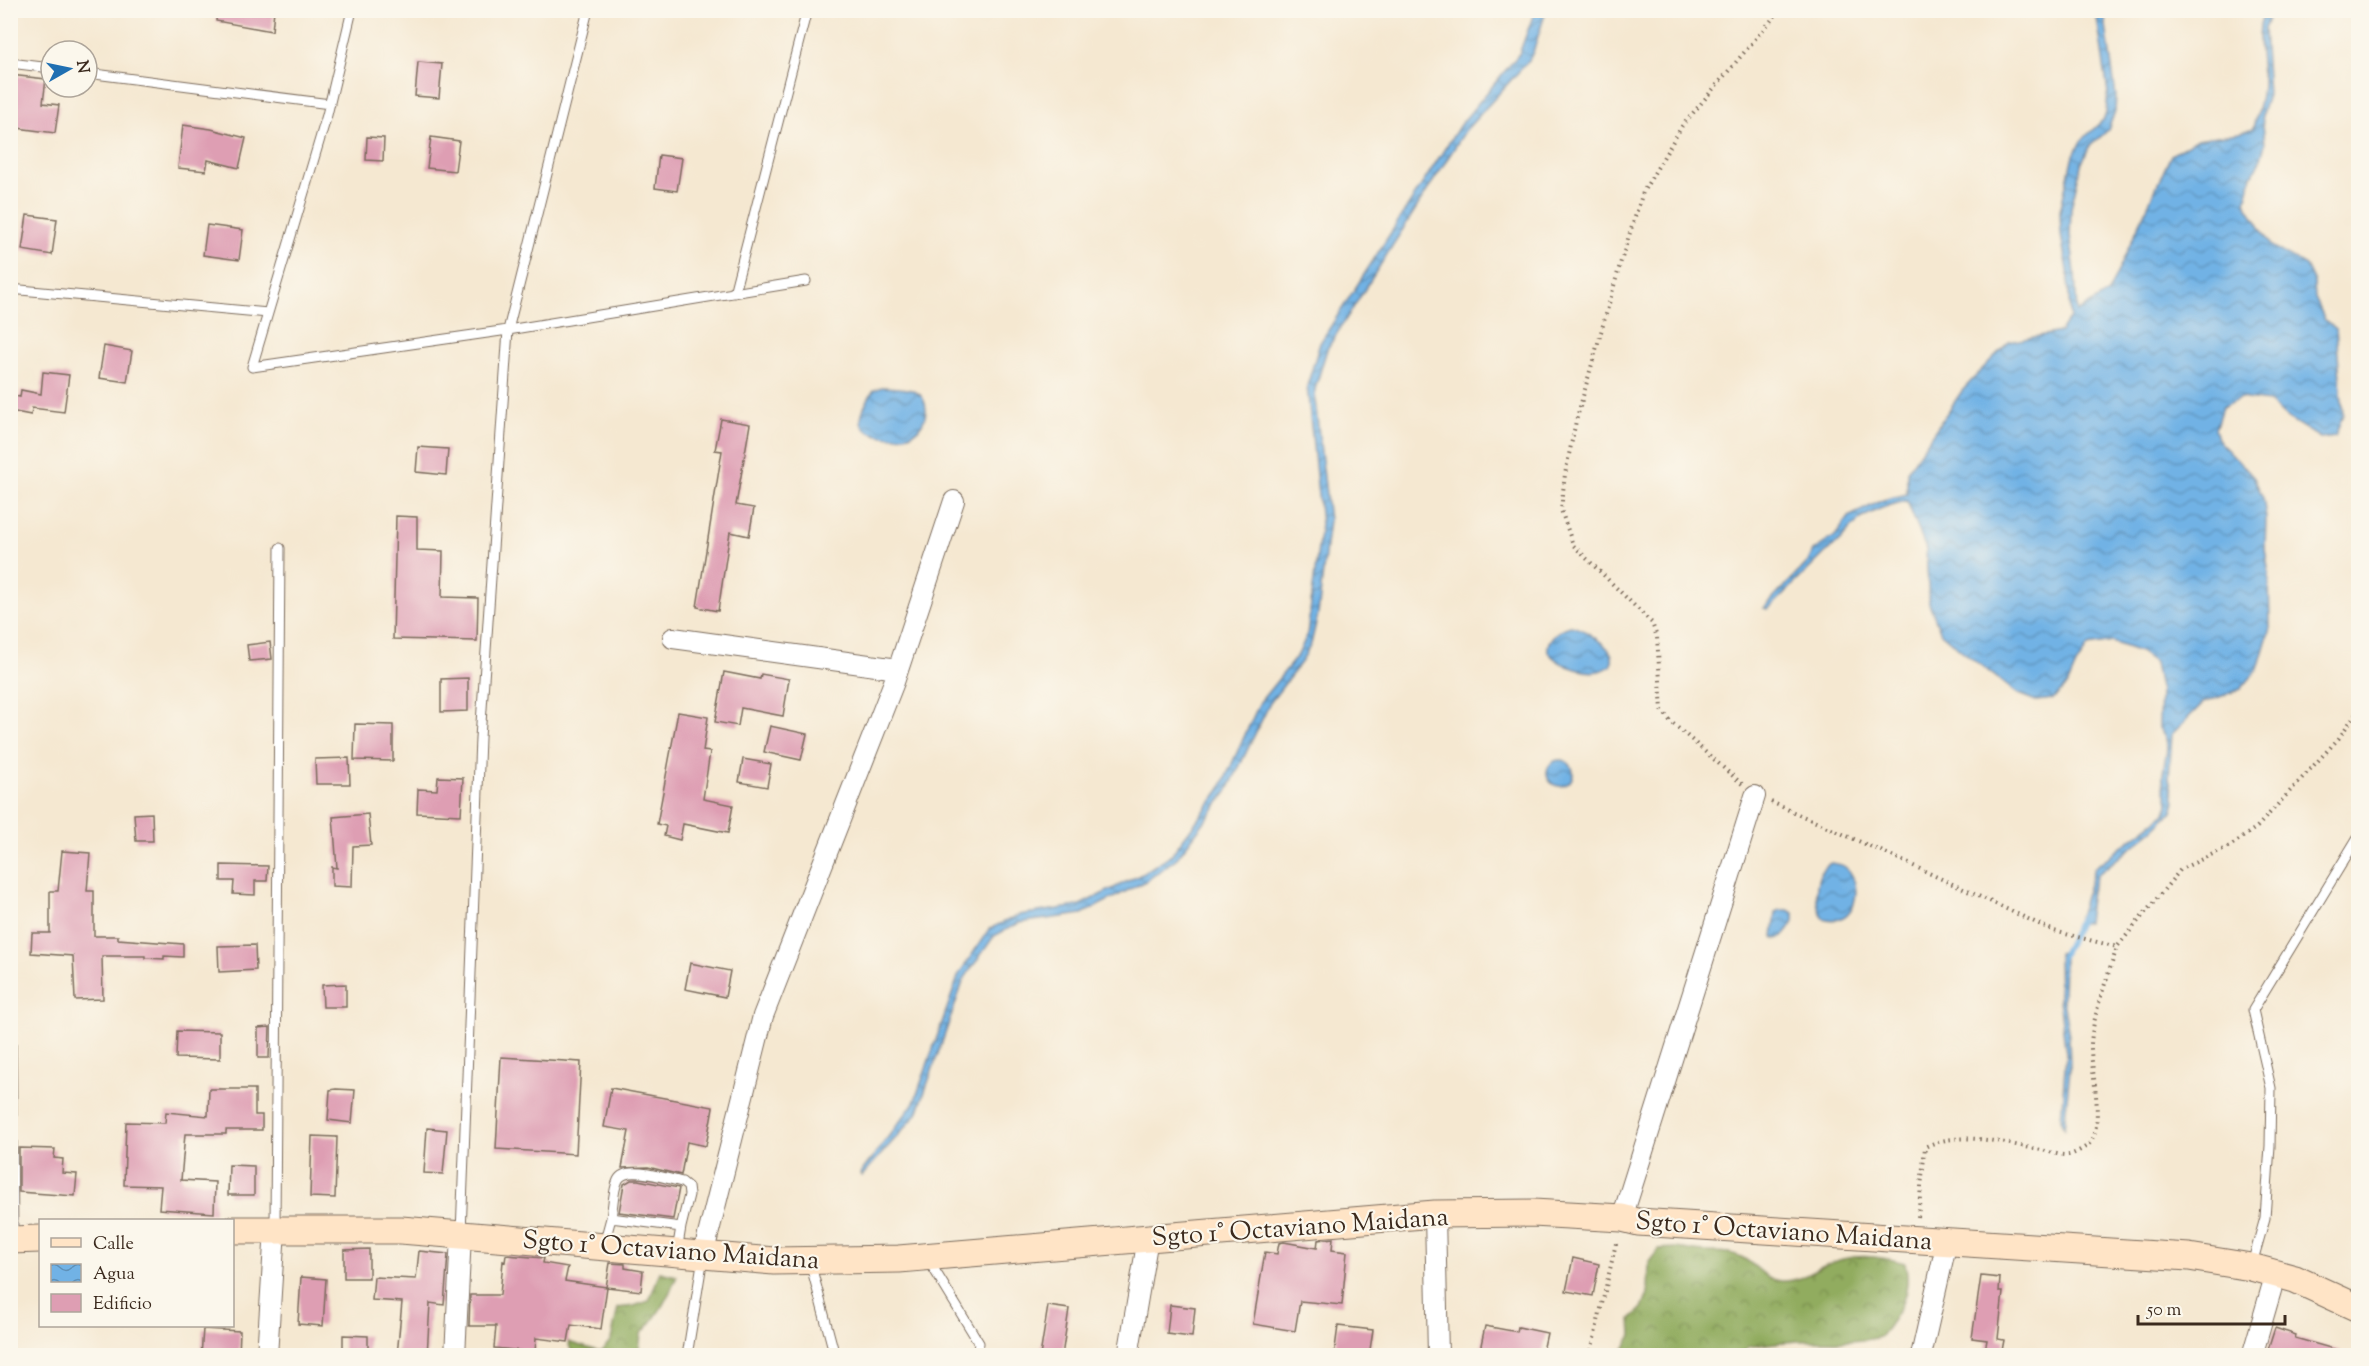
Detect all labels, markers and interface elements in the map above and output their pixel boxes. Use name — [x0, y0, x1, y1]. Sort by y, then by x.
north arrow — [39, 39, 99, 99]
text: N — [69, 59, 94, 75]
street label: Sgto 1° Octaviano Maidana — [1151, 1200, 1450, 1257]
street label: Sgto 1° Octaviano Maidana — [1634, 1204, 1933, 1261]
legend — [39, 1219, 234, 1327]
street label: Sgto 1° Octaviano Maidana — [521, 1223, 820, 1280]
text: Calle — [93, 1232, 134, 1258]
text: Agua — [93, 1262, 135, 1288]
scale bar — [2138, 1288, 2285, 1326]
text: Edificio — [93, 1292, 152, 1318]
text: 50 m — [2146, 1298, 2182, 1324]

